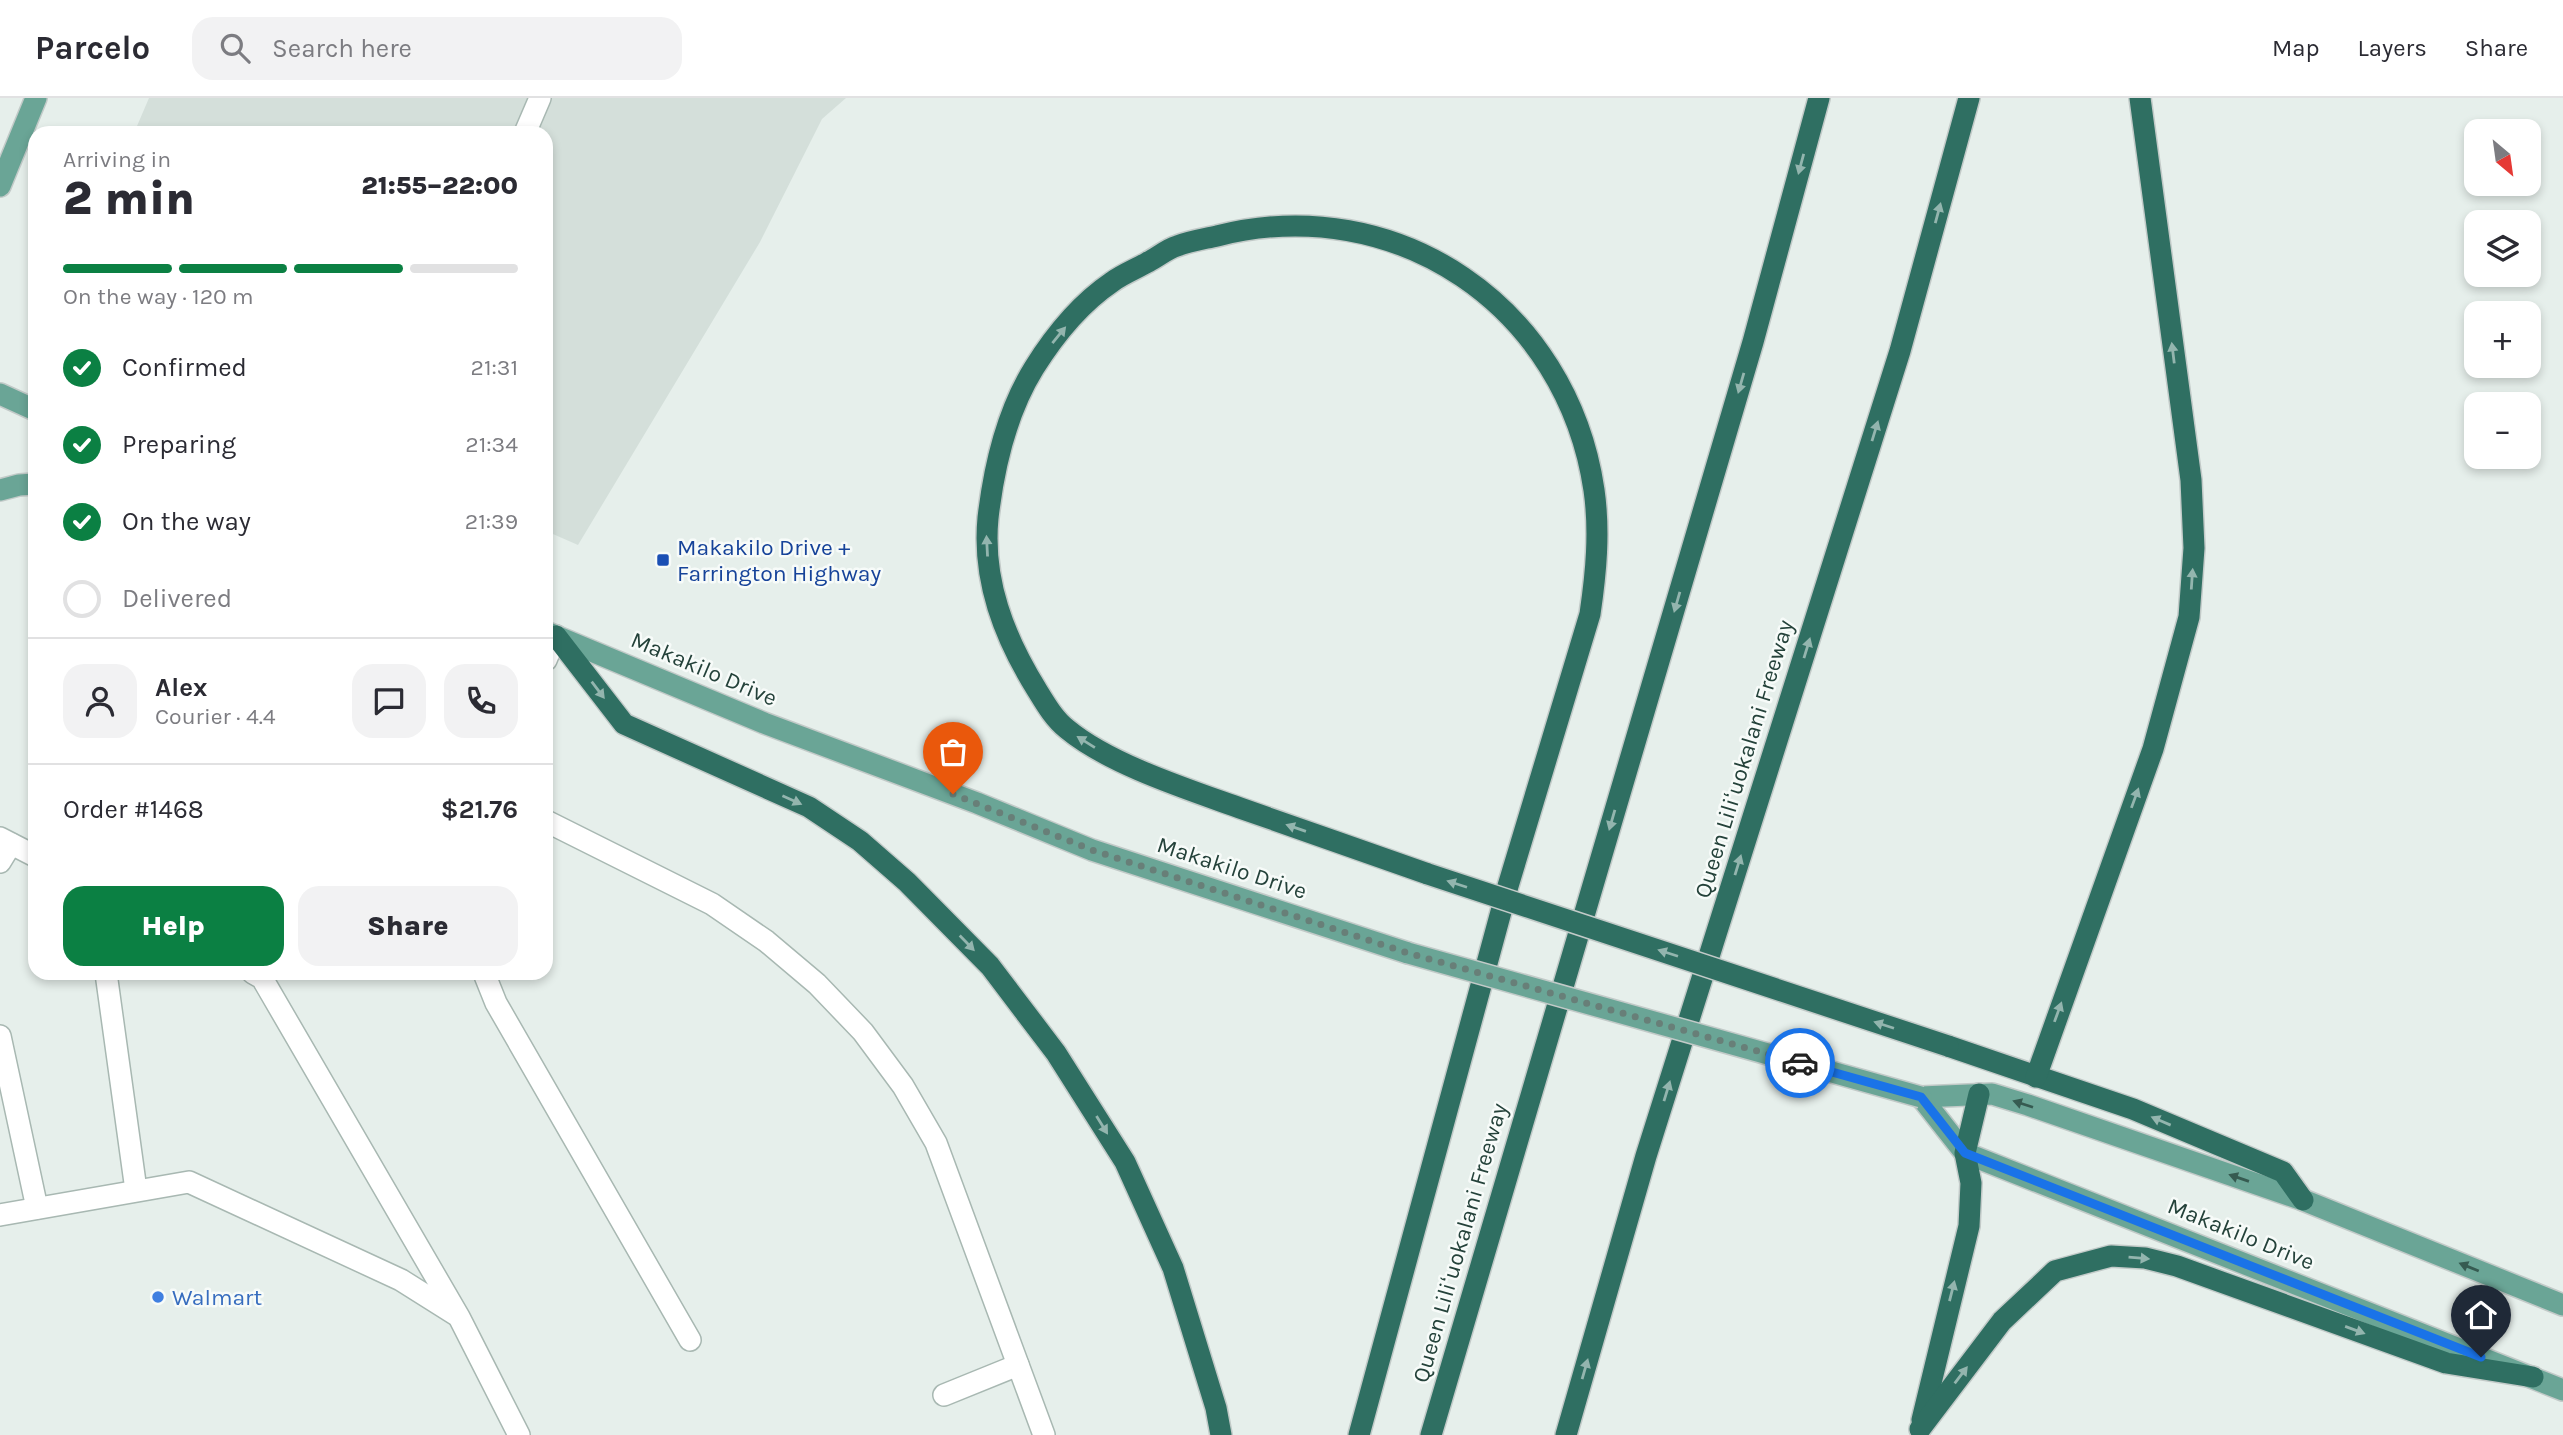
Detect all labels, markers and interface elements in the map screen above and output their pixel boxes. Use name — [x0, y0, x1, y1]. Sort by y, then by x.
search box — [192, 17, 682, 80]
text: Parcelo — [35, 29, 150, 67]
icon: search — [216, 29, 254, 67]
text: Search here — [272, 33, 412, 64]
text: Map — [2272, 34, 2320, 62]
text: Layers — [2358, 34, 2427, 62]
text: Share — [2465, 34, 2528, 62]
north arrow — [2464, 119, 2541, 196]
map controls — [2464, 119, 2541, 469]
text: Arriving in — [63, 146, 171, 173]
one-way arrow — [1795, 153, 1806, 175]
text: 21:55–22:00 — [361, 170, 518, 201]
text: 2 min — [63, 172, 195, 226]
one-way arrow — [1933, 202, 1943, 223]
button: layers — [2464, 210, 2541, 287]
text: On the way · 120 m — [63, 283, 254, 310]
button: + — [2464, 301, 2541, 378]
one-way arrow — [1051, 326, 1066, 344]
one-way arrow — [2167, 342, 2178, 364]
icon: check — [63, 349, 101, 387]
text: Confirmed — [122, 352, 247, 383]
text: 21:31 — [471, 354, 518, 381]
one-way arrow — [1735, 373, 1746, 395]
button: − — [2464, 392, 2541, 469]
one-way arrow — [1870, 421, 1881, 442]
icon: check — [63, 426, 101, 464]
text: Preparing — [122, 429, 236, 460]
text: 21:34 — [465, 431, 518, 458]
icon: check — [63, 503, 101, 541]
text: On the way — [122, 506, 251, 537]
text: 21:39 — [465, 508, 518, 535]
place label: Makakilo Drive + Farrington Highway — [677, 534, 881, 587]
one-way arrow — [982, 535, 993, 557]
marker: Makakilo Drive + Farrington Highway — [655, 552, 671, 568]
one-way arrow — [2187, 568, 2198, 590]
text: Delivered — [122, 583, 232, 614]
one-way arrow — [1671, 591, 1681, 612]
street label: Queen Liliʻuokalani Freeway — [1689, 616, 1799, 901]
street label: Makakilo Drive — [627, 626, 781, 712]
one-way arrow — [1802, 638, 1812, 659]
button: person — [63, 664, 137, 738]
button: chat — [352, 664, 426, 738]
button: phone — [444, 664, 518, 738]
text: Alex — [155, 672, 207, 703]
one-way arrow — [590, 681, 604, 699]
text: Courier · 4.4 — [155, 703, 276, 730]
pin — [923, 722, 983, 794]
icon: bag — [934, 733, 972, 771]
one-way arrow — [1077, 736, 1096, 748]
one-way arrow — [2130, 788, 2141, 809]
text: Order #1468 — [63, 794, 204, 825]
text: $21.76 — [441, 794, 518, 825]
one-way arrow — [782, 794, 802, 806]
one-way arrow — [1607, 809, 1617, 830]
one-way arrow — [1286, 822, 1307, 833]
street label: Makakilo Drive — [1154, 831, 1310, 905]
one-way arrow — [1734, 855, 1744, 876]
one-way arrow — [1446, 878, 1467, 888]
button: Help — [63, 886, 284, 966]
button: Share — [298, 886, 518, 966]
one-way arrow — [959, 934, 976, 951]
one-way arrow — [1657, 948, 1678, 958]
one-way arrow — [2053, 1002, 2064, 1023]
one-way arrow — [1873, 1019, 1894, 1030]
courier — [1765, 1028, 1835, 1098]
icon: car — [1781, 1044, 1819, 1082]
one-way arrow — [1662, 1080, 1673, 1101]
one-way arrow — [2013, 1098, 2034, 1109]
street label: Queen Liliʻuokalani Freeway — [1407, 1100, 1513, 1386]
one-way arrow — [2151, 1115, 2172, 1126]
one-way arrow — [1095, 1116, 1108, 1135]
one-way arrow — [2228, 1172, 2249, 1183]
street label: Makakilo Drive — [2164, 1192, 2318, 1276]
one-way arrow — [2129, 1253, 2151, 1264]
one-way arrow — [2459, 1261, 2479, 1273]
one-way arrow — [1947, 1280, 1958, 1302]
place label: Walmart — [172, 1284, 262, 1311]
pin — [2451, 1285, 2511, 1357]
marker: Walmart — [150, 1289, 166, 1305]
icon: home — [2462, 1296, 2500, 1334]
one-way arrow — [2344, 1325, 2365, 1336]
one-way arrow — [1580, 1358, 1591, 1380]
one-way arrow — [1954, 1366, 1968, 1384]

